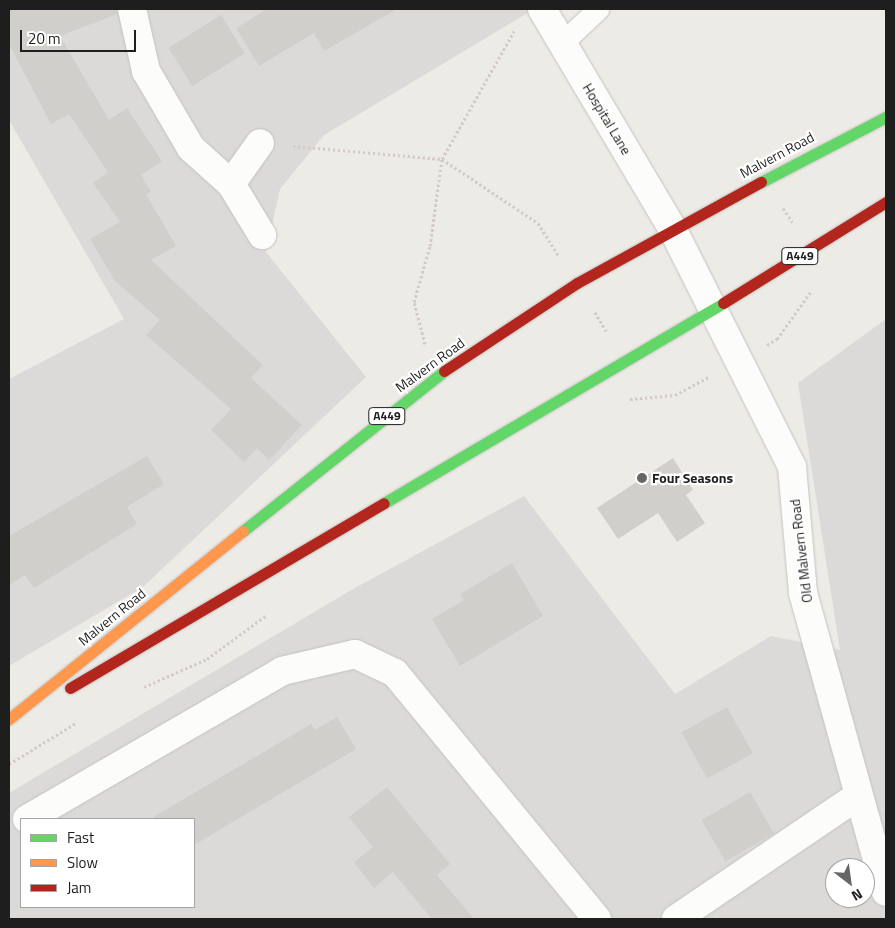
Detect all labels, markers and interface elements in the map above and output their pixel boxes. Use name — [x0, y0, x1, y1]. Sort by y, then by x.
scale bar — [22, 20, 139, 52]
text: 20 m — [28, 27, 61, 50]
street label: Hospital Lane — [579, 80, 635, 158]
street label: Malvern Road — [737, 128, 817, 182]
road number: A449 — [781, 247, 819, 266]
street label: Malvern Road — [392, 334, 468, 396]
road number: A449 — [368, 406, 406, 426]
place label: Four Seasons — [652, 470, 733, 486]
marker: Four Seasons — [636, 472, 648, 484]
street label: Old Malvern Road — [786, 498, 816, 604]
street label: Malvern Road — [75, 585, 149, 649]
legend — [20, 818, 195, 908]
text: Fast — [67, 826, 94, 849]
text: Slow — [67, 851, 98, 874]
north arrow — [825, 858, 875, 908]
text: Jam — [67, 876, 91, 899]
text: N — [848, 884, 867, 907]

